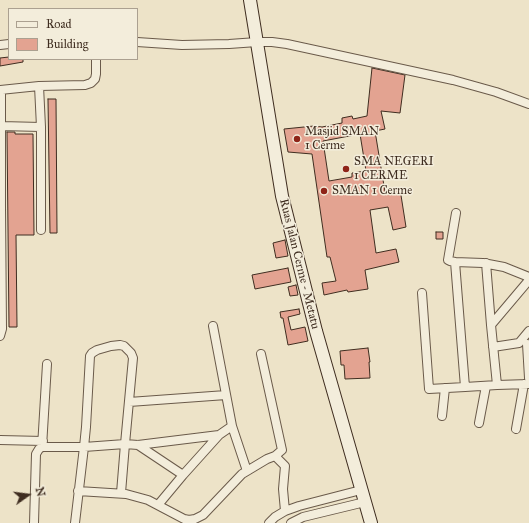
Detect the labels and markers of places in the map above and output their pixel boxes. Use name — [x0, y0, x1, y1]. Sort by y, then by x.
place label: Masjid SMAN 1 Cerme — [305, 125, 379, 153]
marker: Masjid SMAN 1 Cerme — [292, 134, 302, 144]
place label: SMA NEGERI 1 CERME — [354, 155, 434, 183]
marker: SMA NEGERI 1 CERME — [341, 164, 351, 174]
place label: SMAN 1 Cerme — [332, 184, 412, 198]
marker: SMAN 1 Cerme — [319, 186, 329, 196]

